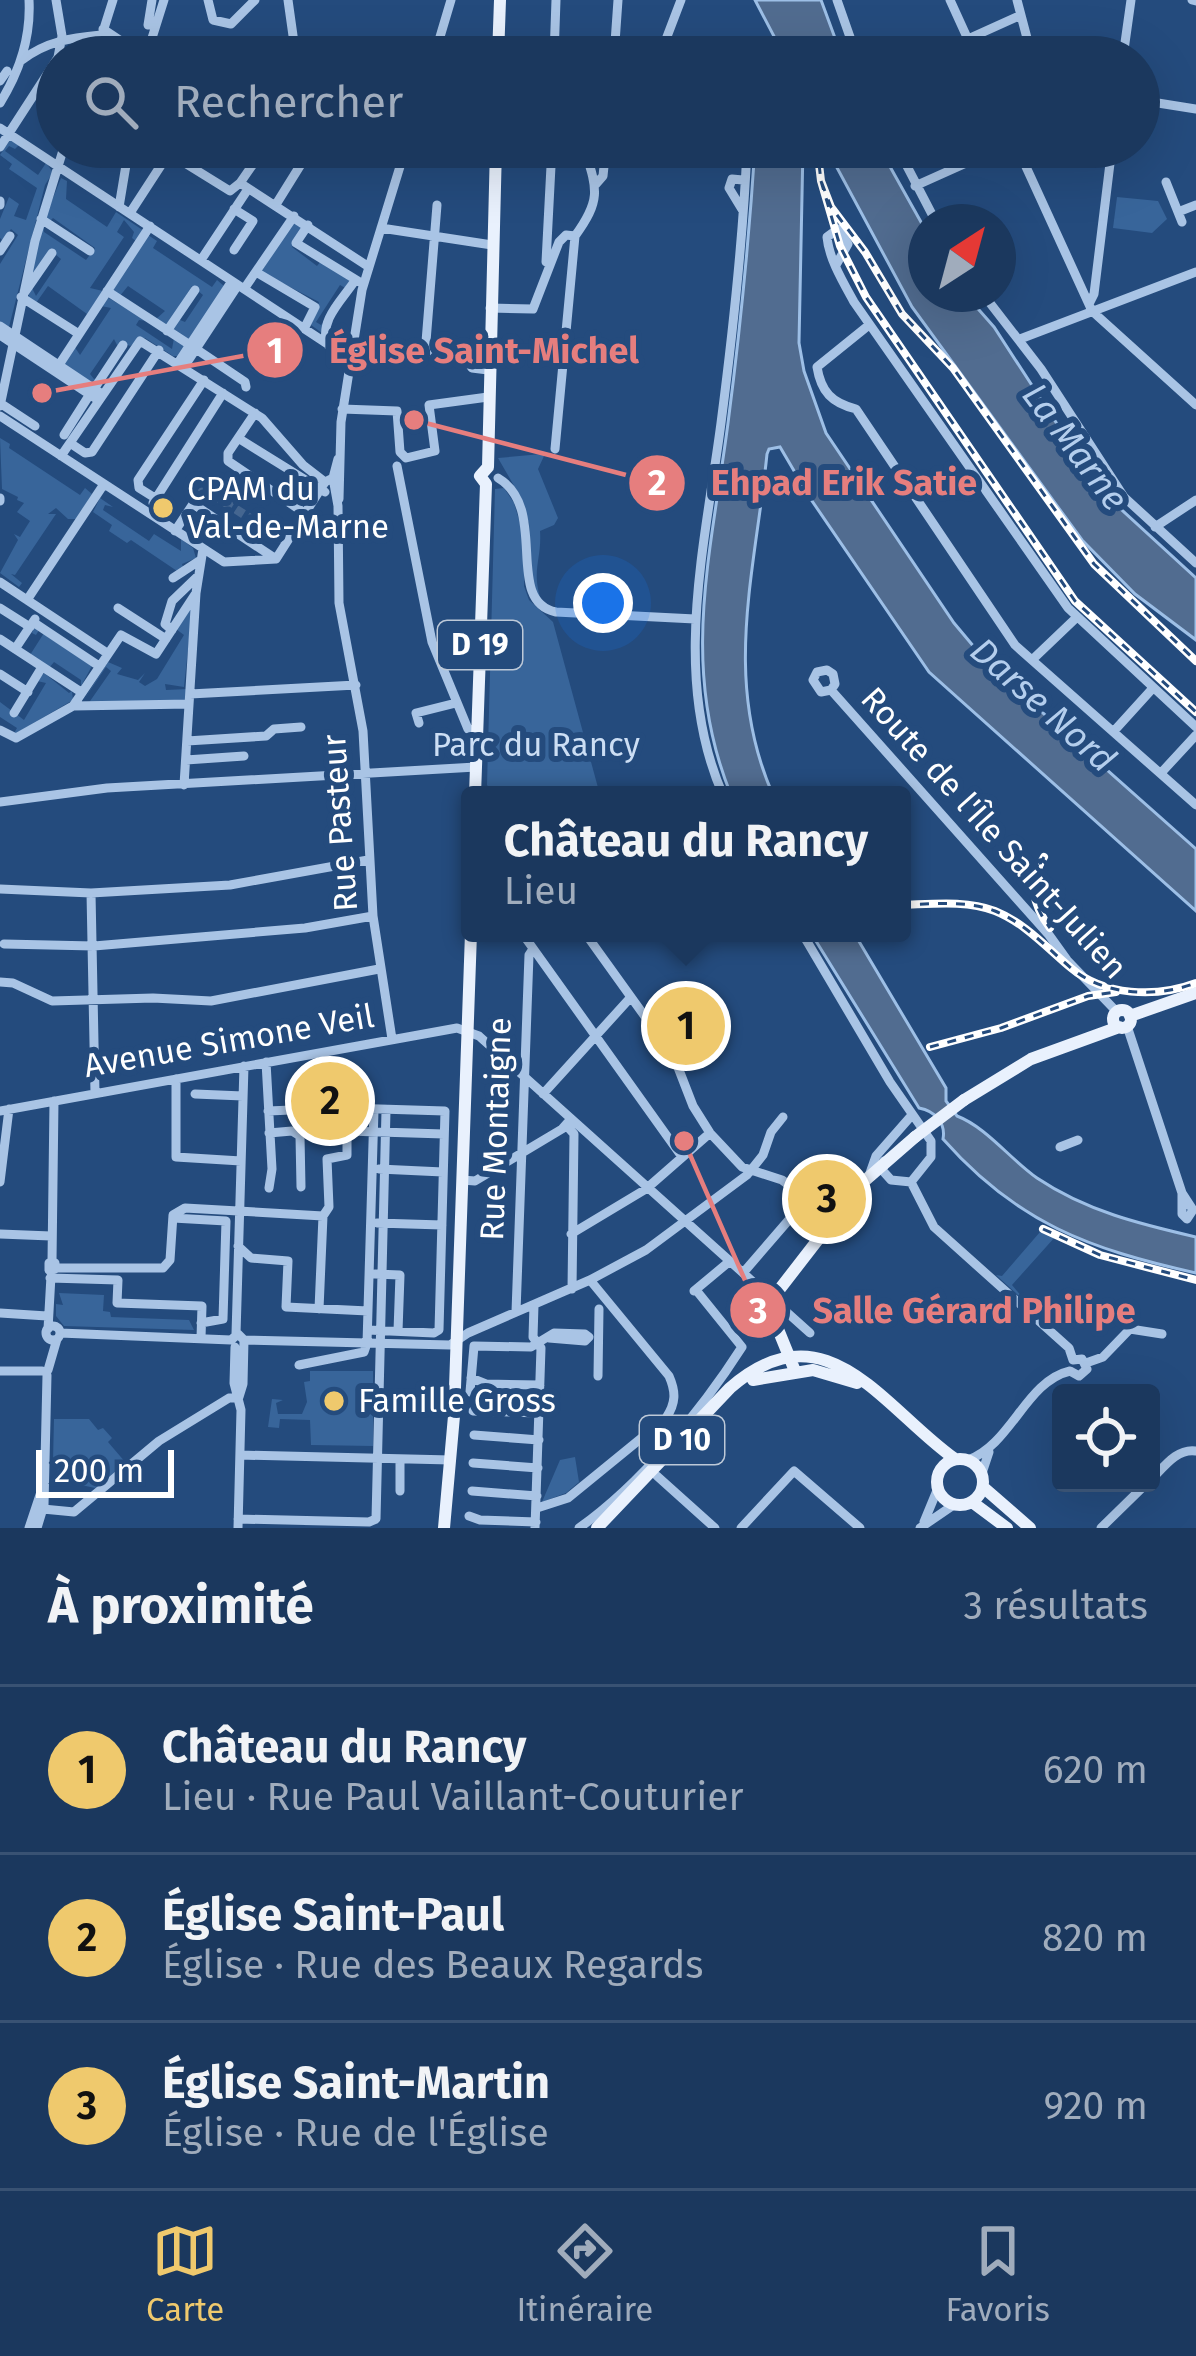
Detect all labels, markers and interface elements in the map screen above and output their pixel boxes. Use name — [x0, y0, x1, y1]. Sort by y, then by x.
search box — [36, 36, 1160, 168]
icon: search — [78, 69, 144, 135]
text: Rechercher — [174, 75, 403, 129]
north arrow — [908, 204, 1016, 312]
callout: Église Saint-Michel — [245, 314, 663, 386]
text: Église Saint-Michel — [329, 328, 639, 373]
text: 1 — [267, 329, 283, 373]
water label: La Marne — [1013, 375, 1137, 519]
callout: Ehpad Erik Satie — [627, 447, 1002, 519]
text: 2 — [648, 461, 666, 505]
text: Ehpad Erik Satie — [711, 461, 977, 505]
place label: CPAM du Val-de-Marne — [187, 469, 389, 547]
marker: CPAM du Val-de-Marne — [150, 495, 176, 521]
your location — [573, 573, 633, 633]
road number: D 19 — [438, 621, 522, 669]
water label: Darse Nord — [961, 628, 1125, 782]
street label: Route de l'Île Saint-Julien — [852, 679, 1136, 987]
park label: Parc du Rancy — [432, 725, 640, 765]
street label: Rue Pasteur — [314, 733, 366, 913]
popup — [461, 786, 911, 942]
text: Château du Rancy — [504, 814, 868, 868]
text: Lieu — [504, 868, 578, 914]
pin: 1 — [647, 981, 725, 1071]
street label: Avenue Simone Veil — [81, 996, 377, 1086]
street label: Rue Montaigne — [472, 1017, 520, 1241]
pin: 2 — [291, 1056, 369, 1146]
pin: 3 — [788, 1154, 866, 1244]
callout: Salle Gérard Philipe — [728, 1274, 1159, 1346]
text: 3 — [748, 1289, 767, 1333]
text: Salle Gérard Philipe — [812, 1289, 1136, 1333]
place label: Famille Gross — [358, 1381, 556, 1421]
map controls — [1052, 1384, 1160, 1492]
button: locate — [1052, 1384, 1160, 1492]
marker: Famille Gross — [321, 1388, 347, 1414]
road number: D 10 — [640, 1416, 724, 1464]
scale bar — [36, 1444, 174, 1497]
text: 200 m — [54, 1451, 144, 1491]
text: À proximité — [48, 1575, 314, 1637]
text: 3 résultats — [963, 1583, 1148, 1629]
text: Château du Rancy — [162, 1720, 526, 1774]
text: 1 — [78, 1747, 96, 1793]
text: 620 m — [1043, 1747, 1148, 1793]
text: Lieu · Rue Paul Vaillant-Couturier — [162, 1774, 743, 1820]
text: Église Saint-Paul — [162, 1888, 504, 1942]
text: 2 — [77, 1915, 97, 1961]
text: 820 m — [1042, 1915, 1148, 1961]
text: Église · Rue des Beaux Regards — [162, 1942, 703, 1988]
text: Église Saint-Martin — [162, 2056, 550, 2110]
text: 3 — [77, 2083, 97, 2129]
text: 920 m — [1044, 2083, 1148, 2129]
text: Église · Rue de l'Église — [162, 2110, 549, 2156]
tab: Carte — [146, 2218, 224, 2330]
tab: Itinéraire — [516, 2218, 653, 2330]
tab: Favoris — [945, 2218, 1050, 2330]

